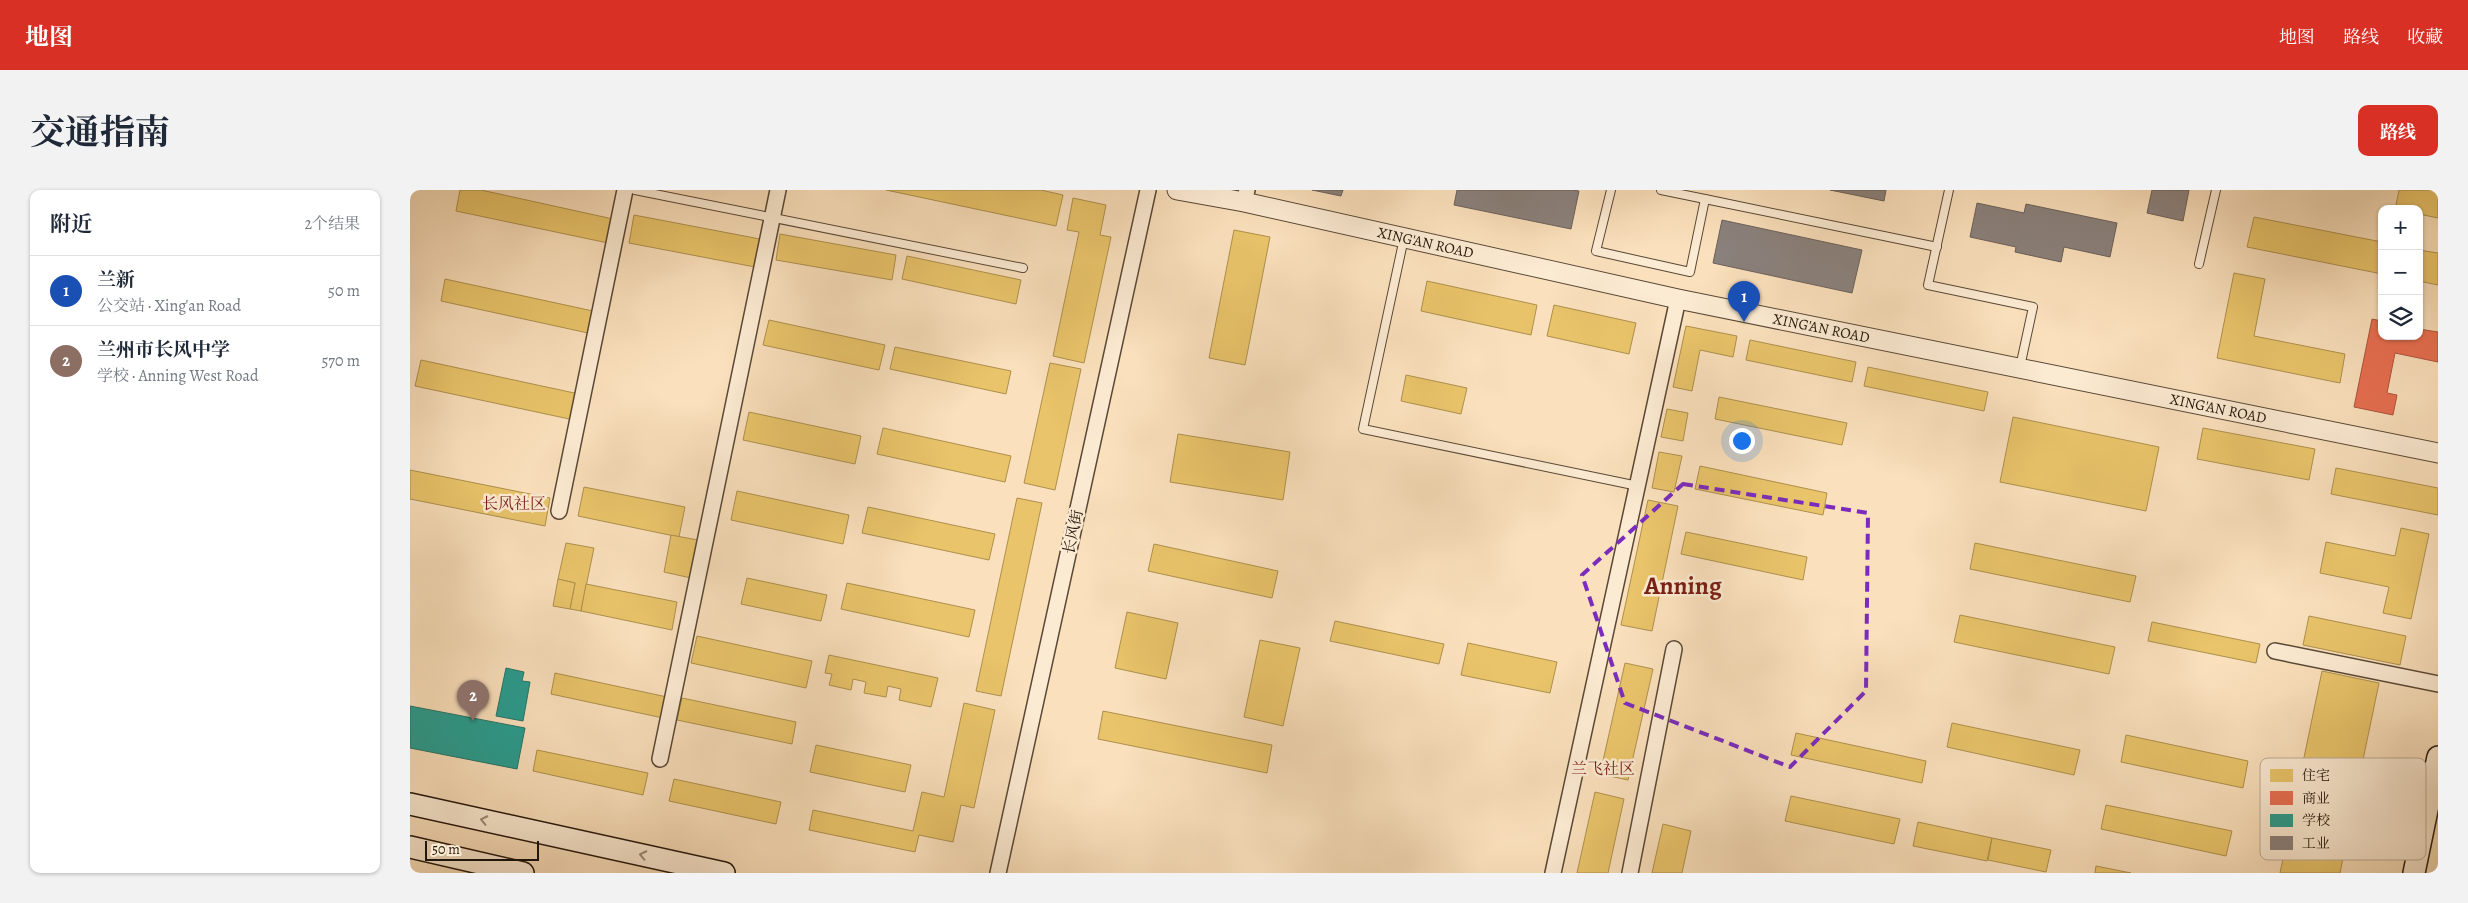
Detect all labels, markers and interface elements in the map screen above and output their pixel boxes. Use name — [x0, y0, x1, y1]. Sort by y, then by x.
text: 地图 — [25, 21, 73, 53]
text: 地图 — [2279, 25, 2315, 49]
text: 路线 — [2343, 25, 2379, 49]
text: 收藏 — [2407, 25, 2443, 49]
button: 路线 — [2358, 105, 2438, 156]
text: 交通指南 — [30, 108, 170, 156]
map controls — [2378, 205, 2423, 340]
button: + — [2378, 205, 2423, 250]
text: 附近 — [50, 210, 92, 238]
text: 2个结果 — [304, 213, 360, 235]
street label: XING'AN ROAD — [1375, 222, 1476, 263]
button: − — [2378, 250, 2423, 295]
text: 兰新 — [97, 267, 135, 293]
text: 1 — [63, 280, 69, 302]
text: 50 m — [328, 280, 360, 302]
pin: 1 — [1728, 281, 1760, 322]
text: 公交站 · Xing'an Road — [97, 295, 241, 317]
button: layers — [2378, 295, 2423, 340]
street label: XING'AN ROAD — [1771, 308, 1871, 348]
text: 兰州市长风中学 — [97, 337, 230, 363]
text: 2 — [62, 350, 70, 372]
text: 570 m — [321, 350, 360, 372]
text: 学校 · Anning West Road — [97, 365, 259, 387]
street label: XING'AN ROAD — [2168, 389, 2268, 428]
your location — [1729, 428, 1755, 454]
district label: 长风社区 — [482, 493, 546, 515]
street label: 长风街 — [1059, 508, 1087, 556]
district label: Anning — [1643, 569, 1722, 603]
pin: 2 — [457, 680, 489, 721]
district label: 兰飞社区 — [1571, 758, 1635, 780]
legend — [2260, 758, 2426, 860]
text: 住宅 — [2302, 766, 2330, 785]
text: 商业 — [2302, 789, 2330, 808]
text: 学校 — [2302, 811, 2330, 830]
one-way arrow — [480, 815, 488, 826]
text: 工业 — [2302, 834, 2330, 853]
scale bar — [425, 838, 539, 861]
text: 50 m — [432, 840, 460, 859]
one-way arrow — [638, 850, 647, 861]

